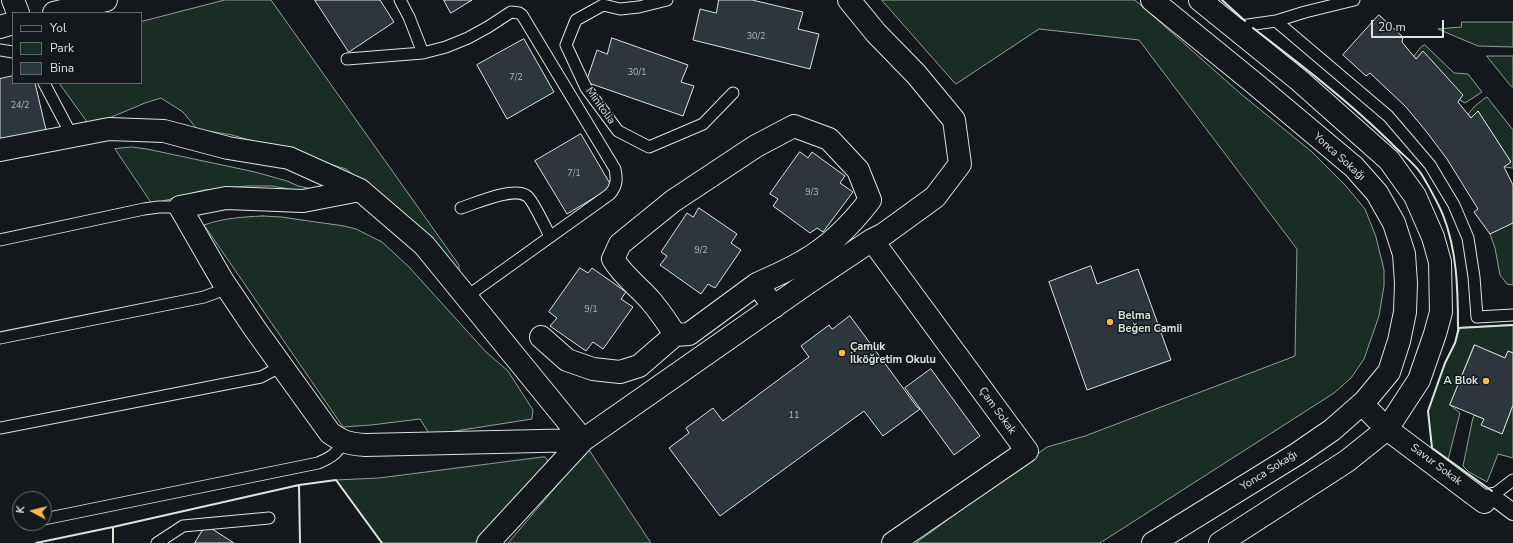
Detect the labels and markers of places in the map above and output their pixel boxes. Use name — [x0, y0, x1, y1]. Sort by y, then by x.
place label: Belma Beğen Camii — [1118, 309, 1182, 335]
marker: Belma Beğen Camii — [1105, 317, 1115, 327]
place label: Çamlık İlköğretim Okulu — [850, 340, 936, 366]
marker: Çamlık İlköğretim Okulu — [837, 348, 847, 358]
place label: A Blok — [1444, 374, 1478, 388]
marker: A Blok — [1481, 376, 1491, 386]

